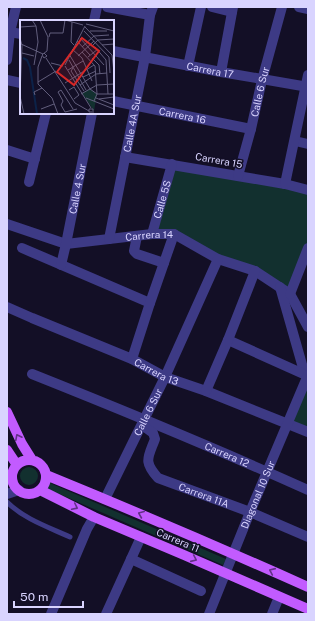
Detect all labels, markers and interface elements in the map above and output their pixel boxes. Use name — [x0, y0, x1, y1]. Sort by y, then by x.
inset map — [20, 20, 114, 114]
street label: Carrera 17 — [186, 59, 235, 80]
street label: Calle 6 Sur — [248, 65, 271, 118]
street label: Calle 4A Sur — [120, 93, 143, 153]
street label: Carrera 16 — [158, 104, 207, 126]
street label: Carrera 15 — [194, 150, 244, 170]
street label: Calle 4 Sur — [66, 162, 88, 215]
street label: Calle 5S — [151, 179, 173, 220]
street label: Carrera 14 — [125, 228, 173, 243]
street label: Carrera 13 — [132, 355, 180, 387]
street label: Calle 6 Sur — [131, 386, 165, 438]
one-way arrow — [16, 433, 23, 441]
street label: Carrera 12 — [203, 440, 251, 469]
street label: Diagonal 10 Sur — [238, 459, 277, 530]
street label: Carrera 11A — [177, 480, 231, 510]
one-way arrow — [71, 502, 78, 510]
one-way arrow — [137, 510, 144, 518]
street label: Carrera 11 — [155, 526, 201, 554]
one-way arrow — [190, 554, 198, 562]
one-way arrow — [269, 568, 277, 576]
scale bar — [14, 583, 83, 609]
text: 50 m — [20, 590, 48, 604]

